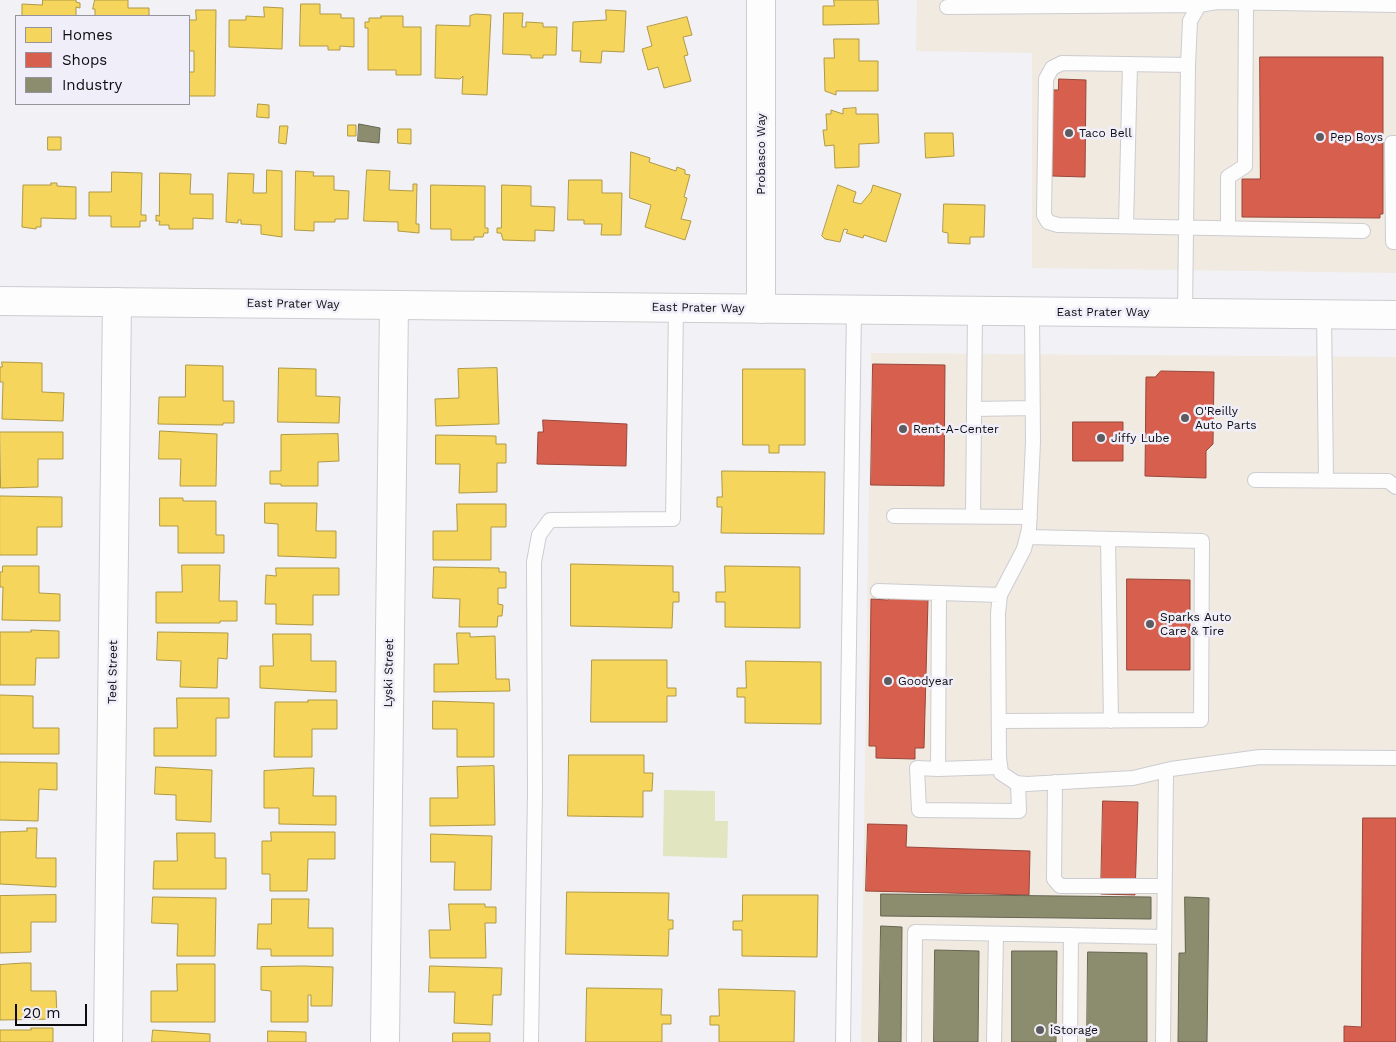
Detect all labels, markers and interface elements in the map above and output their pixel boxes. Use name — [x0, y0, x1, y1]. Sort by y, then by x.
legend — [15, 15, 190, 105]
text: Homes — [62, 26, 113, 44]
text: Shops — [62, 51, 107, 69]
text: Industry — [62, 76, 122, 94]
street label: Probasco Way — [754, 113, 768, 195]
place label: Taco Bell — [1079, 126, 1132, 140]
marker: Taco Bell — [1063, 127, 1075, 139]
place label: Pep Boys — [1330, 130, 1383, 144]
marker: Pep Boys — [1314, 131, 1326, 143]
street label: East Prater Way — [246, 296, 340, 312]
street label: East Prater Way — [651, 300, 745, 316]
street label: East Prater Way — [1056, 305, 1150, 319]
place label: O'Reilly Auto Parts — [1195, 404, 1257, 432]
marker: O'Reilly Auto Parts — [1179, 412, 1191, 424]
place label: Rent-A-Center — [913, 422, 999, 436]
marker: Rent-A-Center — [897, 423, 909, 435]
place label: Jiffy Lube — [1111, 431, 1170, 445]
marker: Jiffy Lube — [1095, 432, 1107, 444]
place label: Sparks Auto Care & Tire — [1160, 610, 1231, 638]
marker: Sparks Auto Care & Tire — [1144, 618, 1156, 630]
street label: Lyski Street — [381, 639, 397, 707]
street label: Teel Street — [105, 640, 121, 704]
place label: Goodyear — [898, 674, 953, 688]
marker: Goodyear — [882, 675, 894, 687]
scale bar — [18, 994, 90, 1026]
text: 20 m — [23, 1004, 61, 1022]
place label: iStorage — [1050, 1023, 1098, 1037]
marker: iStorage — [1034, 1024, 1046, 1036]

